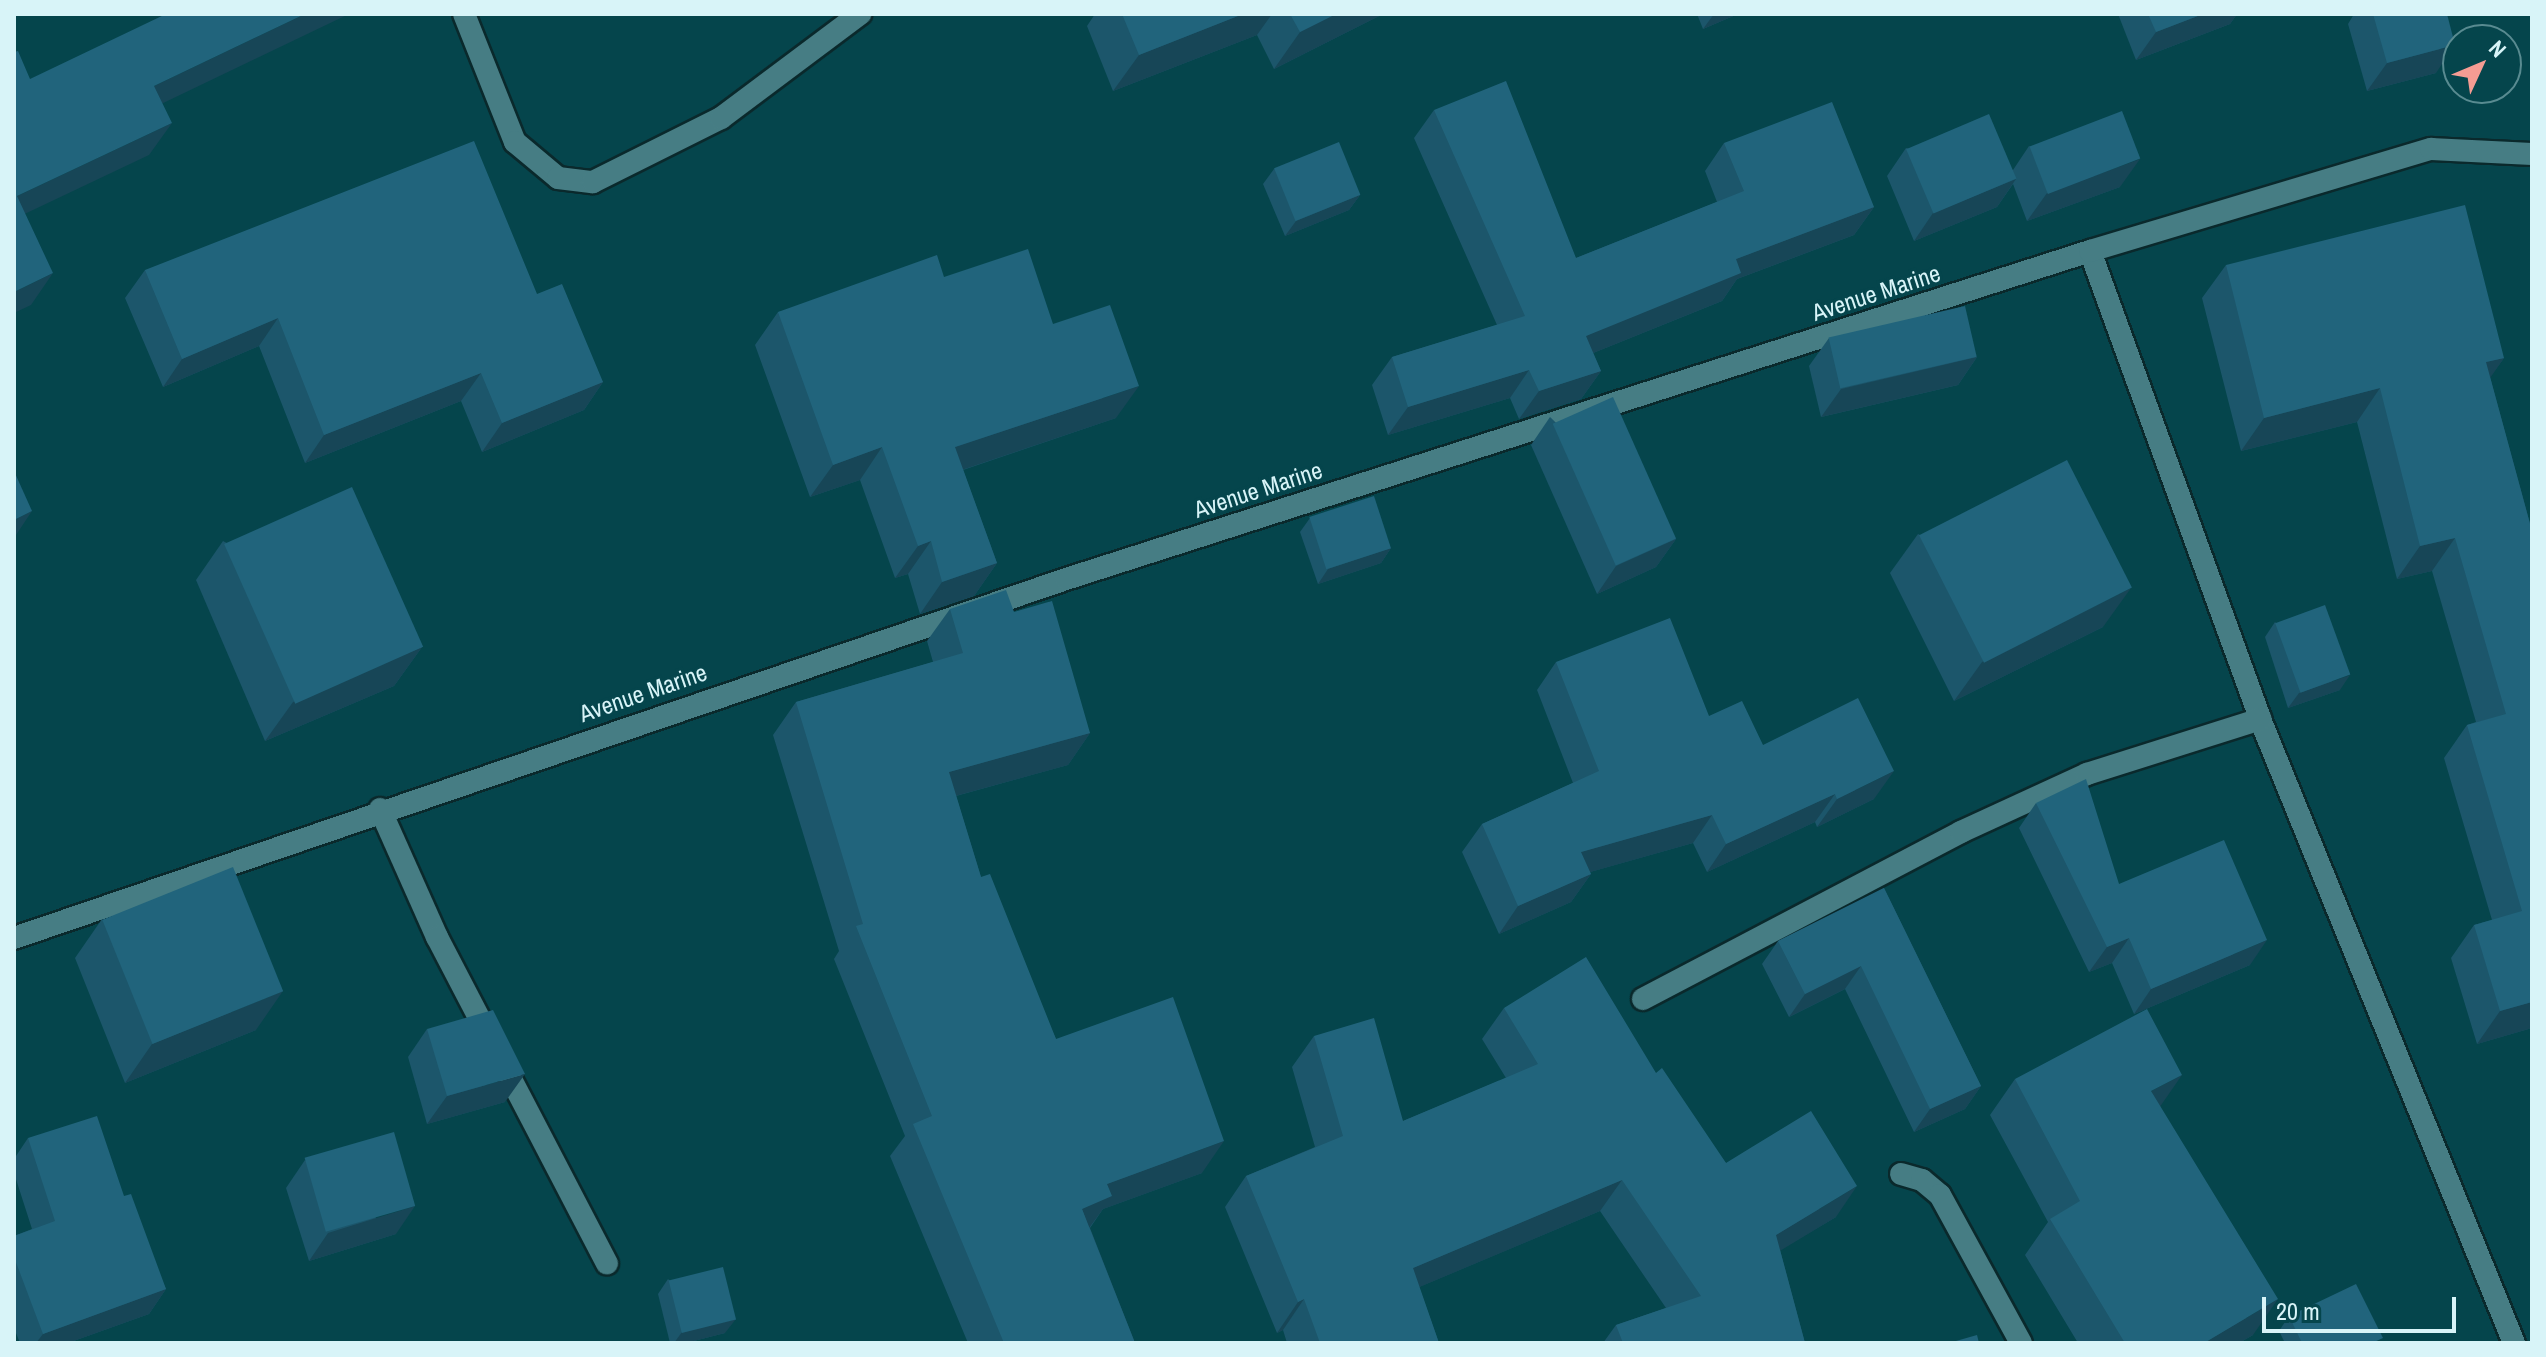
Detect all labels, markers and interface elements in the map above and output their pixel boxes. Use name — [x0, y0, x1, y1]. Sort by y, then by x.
north arrow — [2442, 24, 2522, 104]
text: N — [2483, 34, 2513, 64]
street label: Avenue Marine — [1808, 259, 1944, 327]
street label: Avenue Marine — [1190, 456, 1326, 524]
street label: Avenue Marine — [575, 658, 711, 728]
scale bar — [2266, 1281, 2460, 1331]
text: 20 m — [2276, 1295, 2320, 1327]

